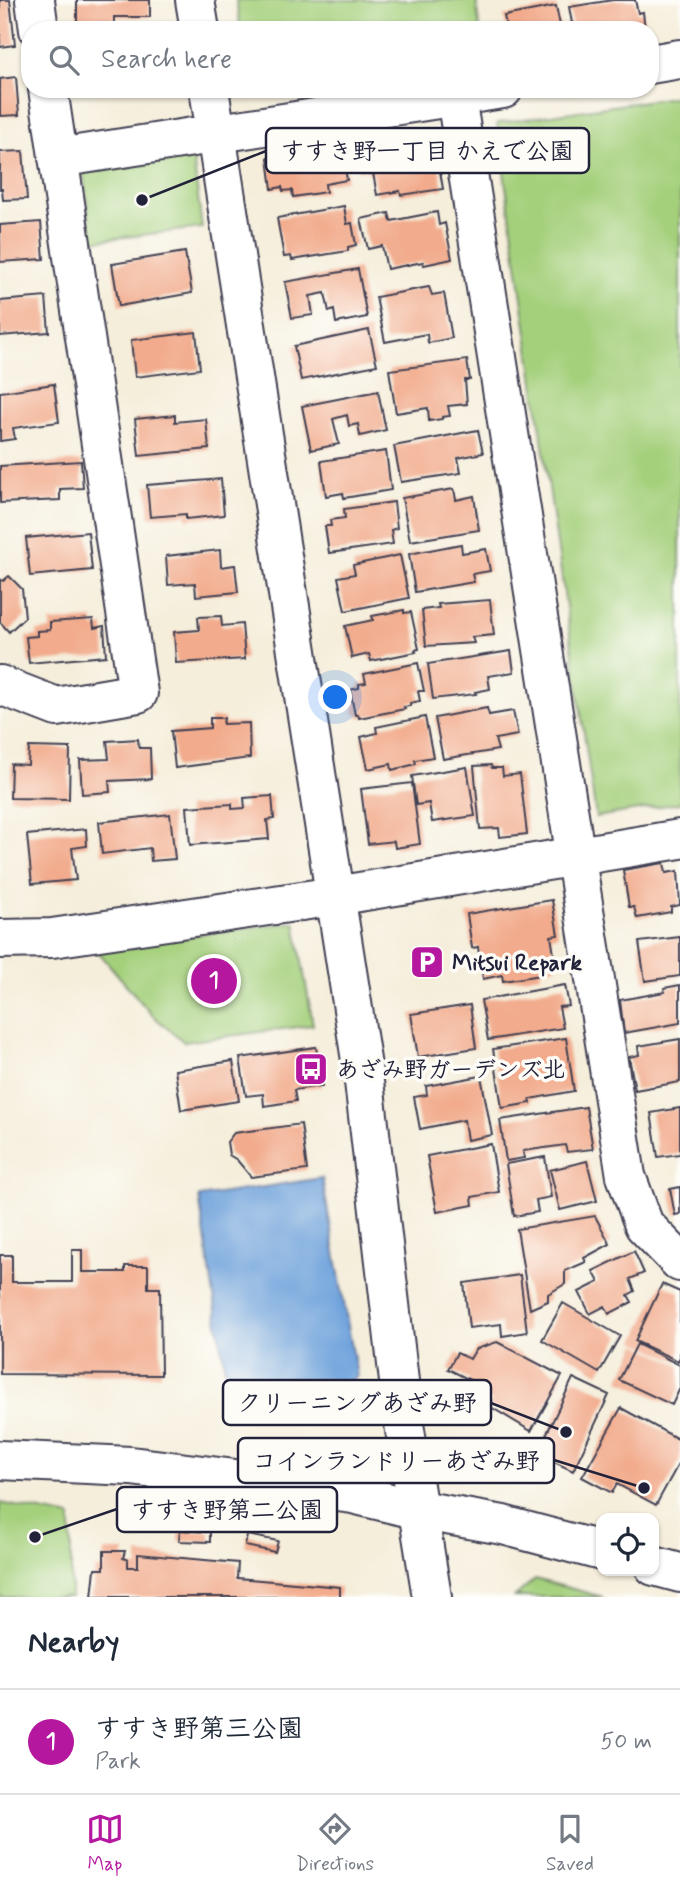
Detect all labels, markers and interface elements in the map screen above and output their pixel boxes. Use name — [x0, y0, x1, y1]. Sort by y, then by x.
search box — [21, 21, 659, 98]
icon: search — [45, 41, 83, 79]
text: Search here — [101, 43, 232, 77]
callout: すすき野一丁目 かえで公園 — [266, 128, 589, 173]
text: すすき野一丁目 かえで公園 — [280, 137, 574, 168]
your location — [318, 680, 352, 714]
parking icon: Mitsui Repark — [408, 943, 446, 981]
place label: Mitsui Repark — [452, 949, 583, 979]
pin: 1 — [191, 955, 237, 1007]
bus stop icon: あざみ野ガーデンズ北 — [292, 1050, 330, 1088]
place label: あざみ野ガーデンズ北 — [336, 1056, 565, 1086]
callout: クリーニングあざみ野 — [223, 1380, 491, 1425]
text: クリーニングあざみ野 — [237, 1389, 477, 1420]
callout: コインランドリーあざみ野 — [238, 1438, 554, 1483]
text: コインランドリーあざみ野 — [252, 1447, 540, 1478]
callout: すすき野第二公園 — [117, 1487, 337, 1532]
text: すすき野第二公園 — [131, 1496, 323, 1527]
map controls — [596, 1513, 659, 1576]
button: locate — [596, 1513, 659, 1576]
text: Nearby — [28, 1623, 119, 1662]
text: すすき野第三公園 — [95, 1713, 303, 1747]
text: 1 — [46, 1727, 56, 1757]
text: 50 m — [601, 1727, 652, 1757]
text: Park — [95, 1747, 141, 1777]
tab: Map — [86, 1810, 124, 1877]
tab: Directions — [296, 1810, 374, 1877]
tab: Saved — [546, 1810, 594, 1877]

